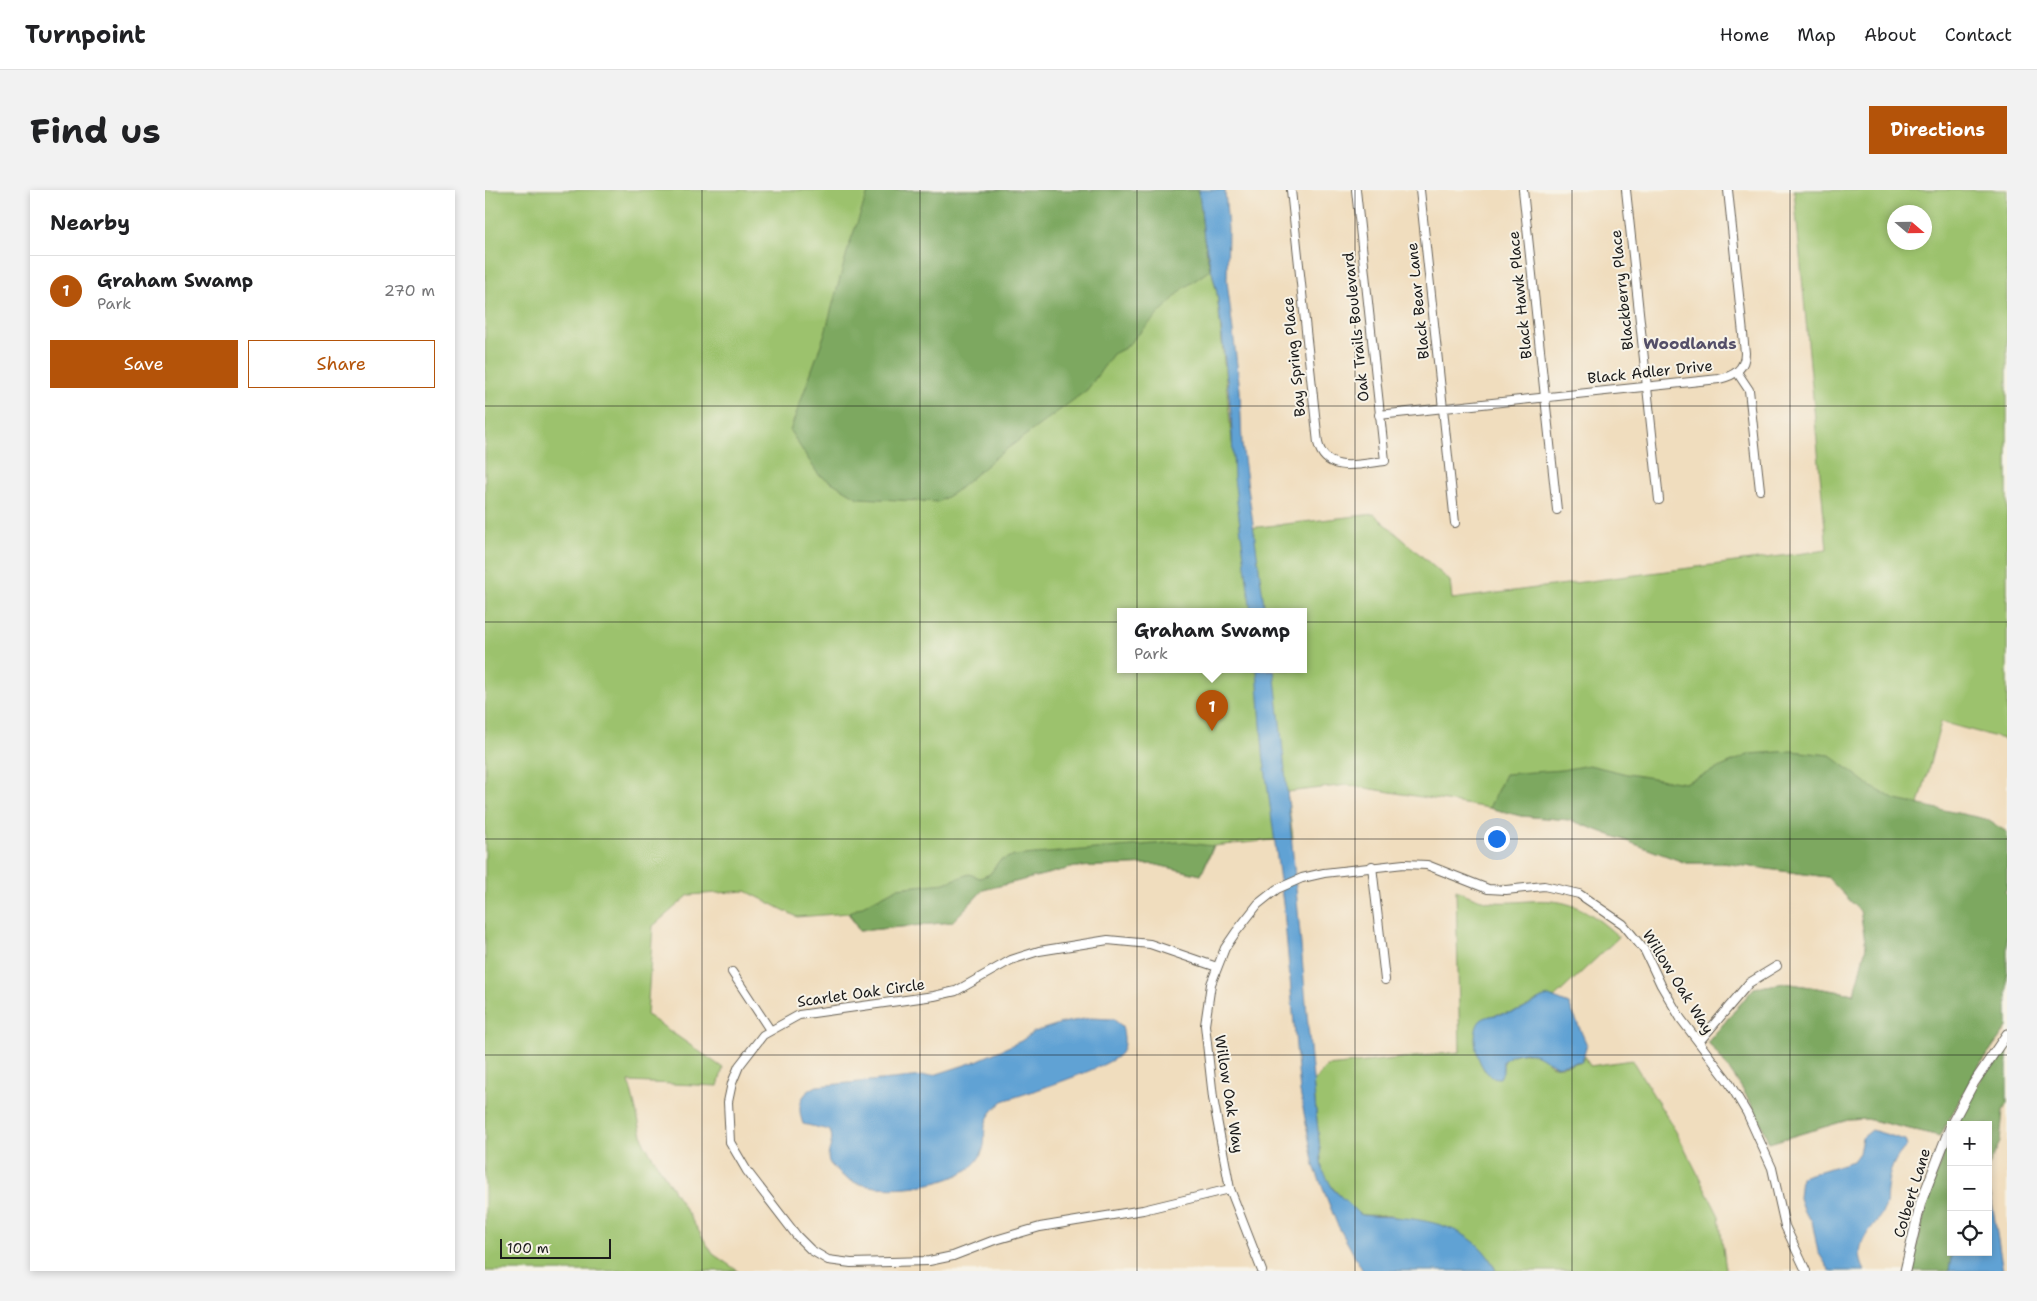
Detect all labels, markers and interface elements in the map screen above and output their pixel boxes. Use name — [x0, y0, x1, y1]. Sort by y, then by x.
text: Turnpoint — [25, 19, 146, 51]
text: Home — [1720, 23, 1769, 47]
text: Map — [1797, 23, 1836, 47]
text: About — [1864, 23, 1917, 47]
text: Contact — [1945, 23, 2012, 47]
button: Directions — [1869, 106, 2007, 154]
text: Find us — [30, 107, 161, 154]
north arrow — [1887, 205, 1932, 250]
text: Nearby — [50, 209, 130, 237]
street label: Blackberry Place — [1606, 229, 1638, 351]
street label: Black Hawk Place — [1503, 230, 1537, 360]
street label: Black Bear Lane — [1402, 242, 1434, 360]
street label: Oak Trails Boulevard — [1338, 251, 1374, 403]
text: Graham Swamp — [97, 268, 253, 293]
text: 1 — [62, 280, 70, 301]
text: 270 m — [384, 280, 435, 301]
text: Park — [97, 293, 131, 314]
street label: Bay Spring Place — [1278, 296, 1310, 418]
district label: Woodlands — [1643, 333, 1737, 354]
button: Save — [50, 340, 238, 388]
button: Share — [248, 340, 435, 388]
street label: Black Adler Drive — [1586, 355, 1714, 389]
popup — [1117, 608, 1307, 673]
text: Graham Swamp — [1134, 618, 1290, 643]
text: Park — [1134, 643, 1168, 664]
pin: 1 — [1196, 690, 1228, 731]
your location — [1484, 826, 1510, 852]
street label: Willow Oak Way — [1638, 926, 1718, 1038]
street label: Scarlet Oak Circle — [796, 974, 926, 1012]
street label: Willow Oak Way — [1210, 1033, 1248, 1155]
map controls — [1947, 1121, 1992, 1256]
button: + — [1947, 1121, 1992, 1166]
street label: Colbert Lane — [1889, 1146, 1935, 1240]
button: − — [1947, 1166, 1992, 1211]
button: locate — [1947, 1211, 1992, 1256]
scale bar — [500, 1236, 611, 1259]
text: 100 m — [507, 1239, 549, 1257]

